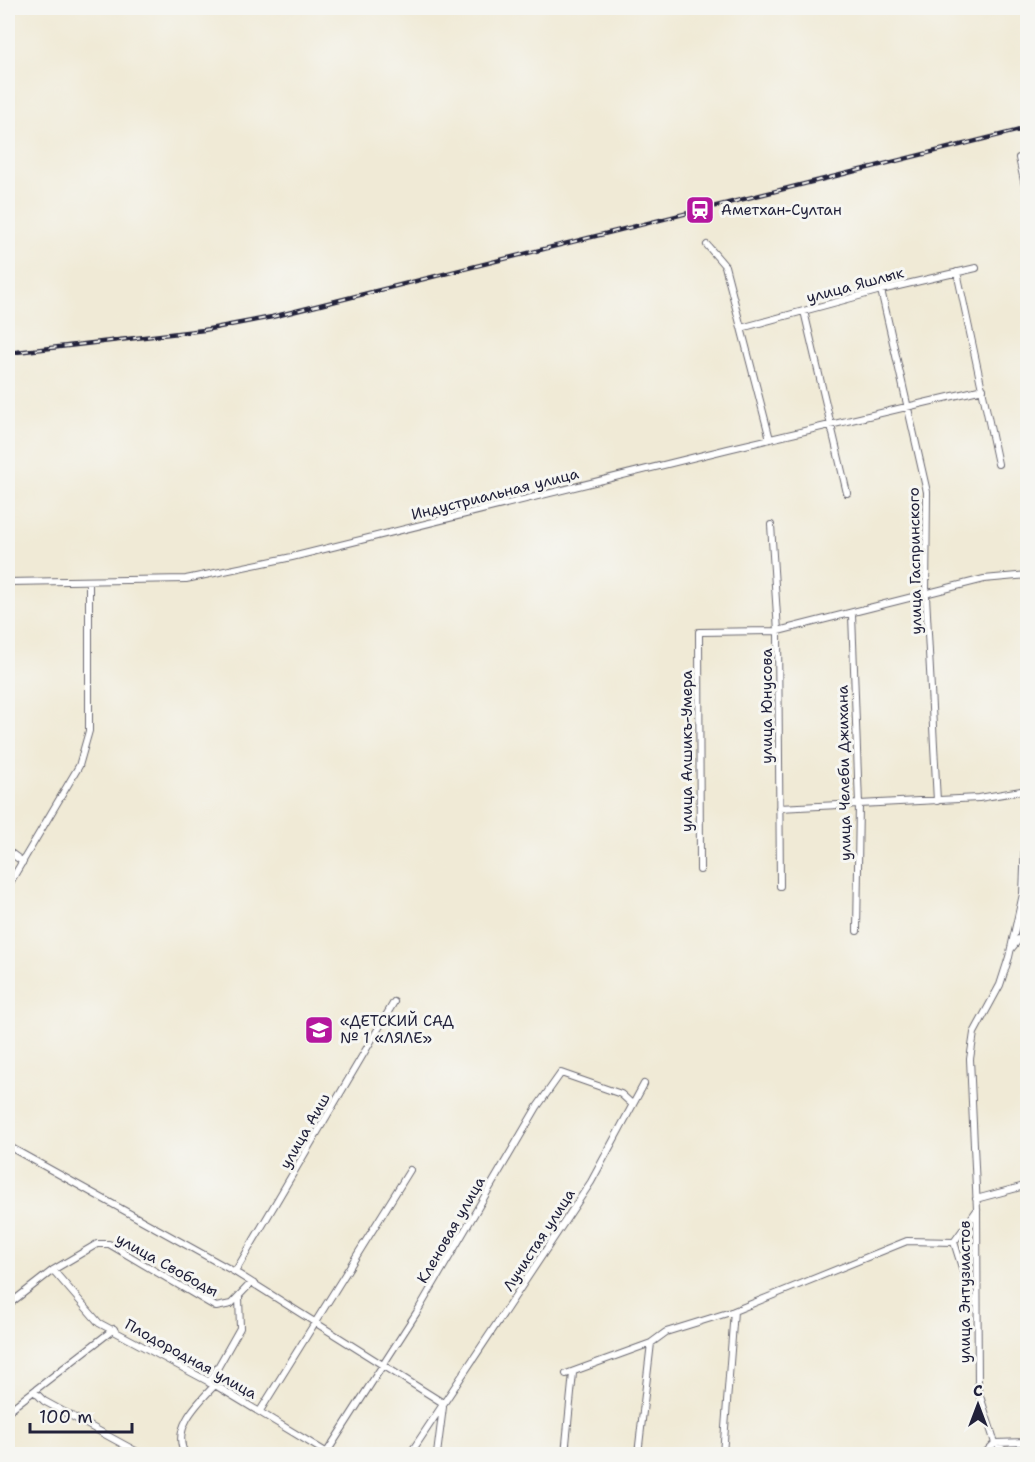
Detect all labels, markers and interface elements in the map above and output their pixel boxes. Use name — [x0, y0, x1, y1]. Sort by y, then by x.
station icon: Аметхан-Султан — [684, 194, 716, 226]
place label: Аметхан-Султан — [721, 200, 842, 220]
street label: улица Яшлык — [804, 262, 906, 308]
street label: Индустриальная улица — [409, 463, 582, 525]
street label: улица Гаспринского — [904, 487, 926, 635]
street label: улица Юнусова — [757, 648, 777, 764]
street label: улица Алшикъ-Умера — [677, 669, 697, 832]
street label: улица Челеби Джихана — [832, 684, 856, 861]
place label: «ДЕТСКИЙ САД № 1 «ЛЯЛЕ» — [340, 1010, 454, 1048]
school or university icon: «ДЕТСКИЙ САД № 1 «ЛЯЛЕ» — [303, 1014, 335, 1046]
street label: улица Аиш — [275, 1090, 335, 1172]
street label: Кленовая улица — [412, 1172, 490, 1287]
street label: Лучистая улица — [498, 1184, 580, 1295]
street label: улица Энтузиастов — [955, 1221, 975, 1363]
street label: улица Свободы — [112, 1229, 222, 1301]
street label: Плодородная улица — [121, 1314, 261, 1404]
north arrow — [948, 1375, 1008, 1435]
text: С — [973, 1380, 983, 1401]
scale bar — [30, 1396, 132, 1434]
text: 100 m — [39, 1405, 93, 1429]

